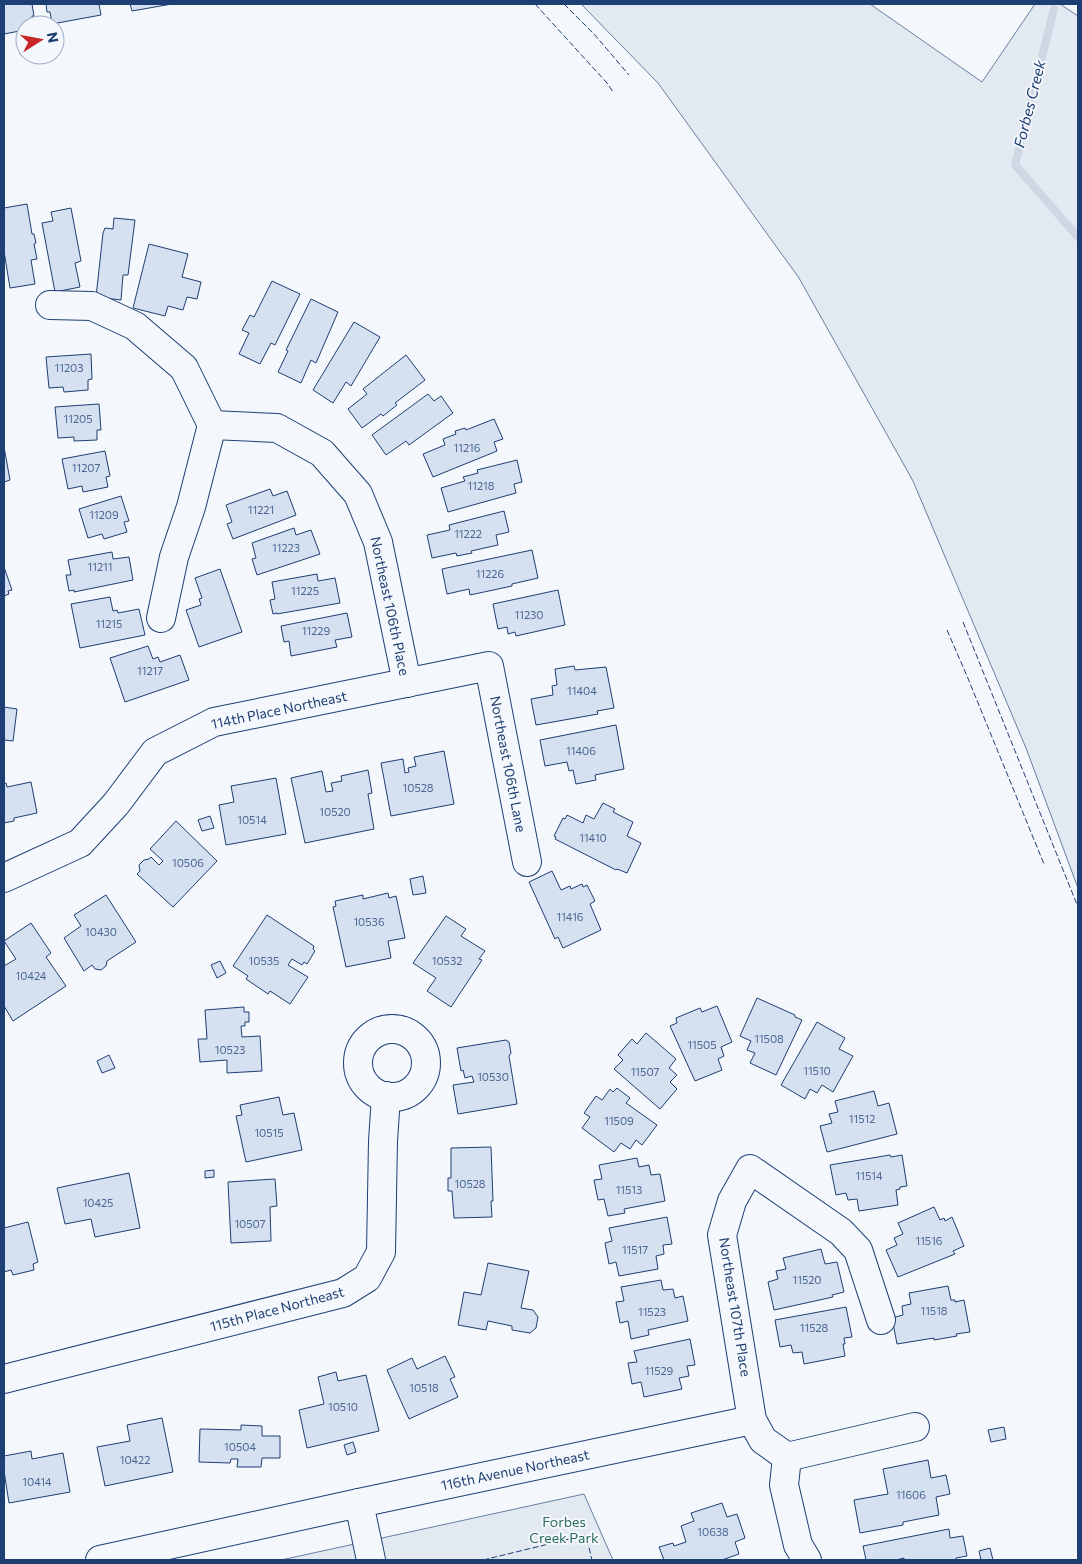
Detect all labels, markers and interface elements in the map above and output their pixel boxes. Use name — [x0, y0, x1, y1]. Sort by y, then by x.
north arrow — [15, 15, 65, 65]
text: N — [44, 31, 63, 44]
water label: Forbes Creek — [1009, 57, 1049, 149]
house number: 11203 — [55, 361, 83, 374]
house number: 11205 — [64, 412, 92, 425]
house number: 11216 — [454, 441, 481, 454]
house number: 11207 — [72, 461, 100, 474]
house number: 11218 — [468, 479, 495, 492]
house number: 11221 — [248, 503, 274, 516]
house number: 11209 — [89, 508, 119, 521]
house number: 11222 — [454, 527, 482, 540]
street label: Northeast 106th Place — [367, 535, 414, 677]
house number: 11223 — [272, 541, 300, 554]
house number: 11211 — [88, 560, 112, 573]
house number: 11226 — [476, 567, 504, 580]
house number: 11225 — [291, 584, 319, 597]
house number: 11230 — [515, 608, 543, 621]
house number: 11215 — [96, 617, 122, 630]
house number: 11229 — [302, 624, 330, 637]
house number: 11217 — [137, 664, 163, 677]
house number: 11404 — [567, 684, 597, 697]
street label: 114th Place Northeast — [209, 687, 349, 732]
street label: Northeast 106th Lane — [487, 694, 530, 834]
house number: 11406 — [566, 744, 596, 757]
house number: 10528 — [403, 781, 434, 794]
house number: 10520 — [319, 805, 351, 818]
house number: 10514 — [237, 813, 267, 826]
house number: 11410 — [579, 831, 607, 844]
house number: 10506 — [172, 856, 204, 869]
house number: 11416 — [556, 910, 584, 923]
house number: 10536 — [353, 915, 385, 928]
house number: 10430 — [85, 925, 117, 938]
house number: 10535 — [249, 954, 279, 967]
house number: 10532 — [432, 954, 462, 967]
house number: 10424 — [16, 969, 47, 982]
house number: 11508 — [754, 1032, 784, 1045]
house number: 11505 — [687, 1038, 717, 1051]
house number: 10523 — [215, 1043, 245, 1056]
house number: 11510 — [803, 1064, 831, 1077]
house number: 11507 — [631, 1065, 660, 1078]
house number: 10530 — [477, 1070, 509, 1083]
house number: 11512 — [849, 1112, 875, 1125]
house number: 11509 — [604, 1114, 634, 1127]
house number: 10515 — [254, 1126, 284, 1139]
house number: 11514 — [855, 1169, 883, 1182]
house number: 10528 — [455, 1177, 486, 1190]
house number: 11513 — [616, 1183, 642, 1196]
house number: 10425 — [83, 1196, 113, 1209]
house number: 10507 — [234, 1217, 266, 1230]
house number: 11516 — [915, 1234, 943, 1247]
street label: Northeast 107th Place — [716, 1236, 755, 1378]
house number: 11517 — [622, 1243, 648, 1256]
house number: 11520 — [793, 1273, 821, 1286]
street label: 115th Place Northeast — [208, 1282, 346, 1335]
house number: 11518 — [920, 1304, 948, 1317]
house number: 11523 — [638, 1305, 666, 1318]
house number: 11528 — [800, 1321, 829, 1334]
house number: 11529 — [645, 1364, 674, 1377]
house number: 10518 — [409, 1381, 439, 1394]
house number: 10510 — [328, 1400, 358, 1413]
house number: 10504 — [224, 1440, 256, 1453]
street label: 116th Avenue Northeast — [439, 1445, 591, 1494]
house number: 10422 — [120, 1453, 150, 1466]
house number: 10414 — [22, 1475, 52, 1488]
house number: 11606 — [896, 1488, 926, 1501]
park label: Forbes Creek Park — [529, 1513, 599, 1546]
house number: 10638 — [697, 1525, 729, 1538]

